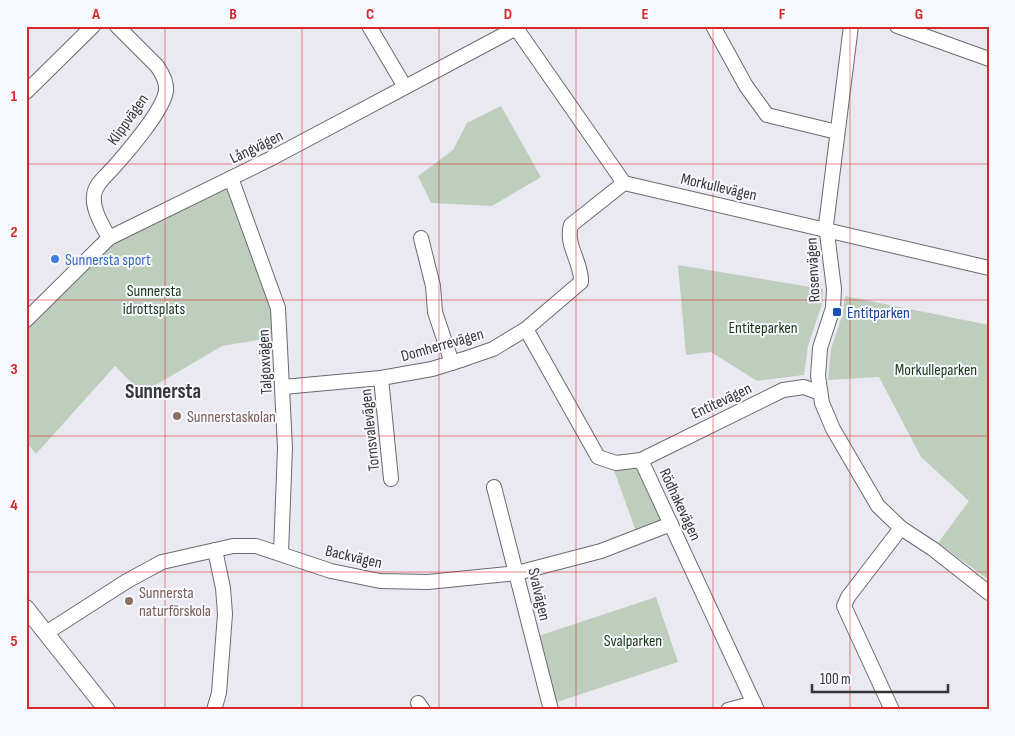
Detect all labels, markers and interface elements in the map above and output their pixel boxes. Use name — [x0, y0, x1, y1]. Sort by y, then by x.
text: A — [91, 5, 100, 24]
text: B — [229, 5, 237, 24]
text: C — [366, 5, 374, 24]
text: D — [504, 5, 512, 24]
text: E — [642, 5, 649, 24]
text: F — [779, 5, 786, 24]
text: G — [915, 5, 923, 24]
text: 1 — [11, 87, 18, 106]
street label: Klippvägen — [104, 90, 153, 149]
street label: Långvägen — [227, 126, 286, 168]
street label: Morkullevägen — [679, 169, 759, 205]
text: 2 — [10, 223, 18, 242]
street label: Rosenvägen — [802, 237, 825, 303]
place label: Sunnersta sport — [65, 251, 151, 270]
marker: Sunnersta sport — [49, 253, 61, 265]
park label: Sunnersta idrottsplats — [123, 282, 185, 319]
place label: Entitparken — [847, 304, 910, 323]
marker: Entitparken — [831, 306, 843, 318]
park label: Entiteparken — [728, 319, 798, 338]
street label: Domherrevägen — [399, 325, 486, 366]
street label: Talgoxvägen — [254, 329, 277, 395]
text: 3 — [10, 360, 18, 379]
park label: Morkulleparken — [895, 361, 977, 380]
district label: Sunnersta — [125, 379, 201, 404]
street label: Entitevägen — [689, 379, 755, 424]
street label: Tornsvalevägen — [357, 388, 384, 472]
place label: Sunnerstaskolan — [187, 408, 276, 427]
marker: Sunnerstaskolan — [171, 410, 183, 422]
street label: Rödhakevägen — [655, 466, 705, 544]
text: 4 — [10, 496, 18, 515]
street label: Backvägen — [323, 542, 384, 573]
street label: Svalvägen — [523, 566, 554, 623]
place label: Sunnersta naturförskola — [139, 584, 211, 621]
marker: Sunnersta naturförskola — [123, 595, 135, 607]
text: 5 — [10, 632, 18, 651]
park label: Svalparken — [604, 632, 662, 651]
scale bar — [812, 661, 949, 693]
text: 100 m — [820, 670, 851, 689]

